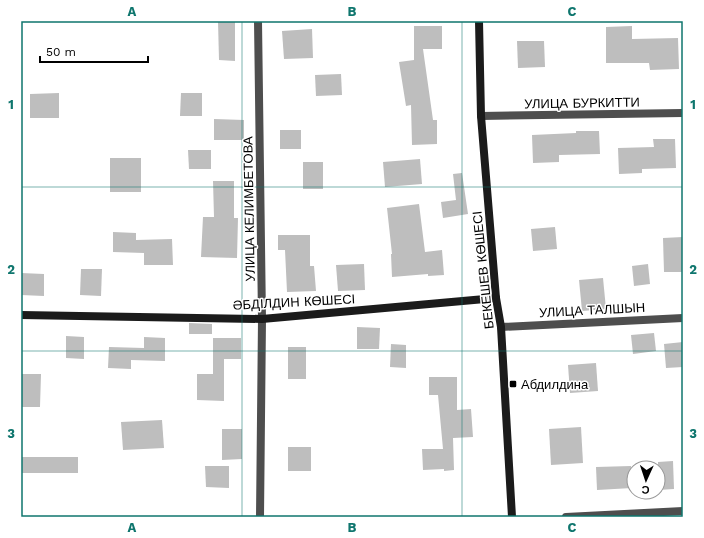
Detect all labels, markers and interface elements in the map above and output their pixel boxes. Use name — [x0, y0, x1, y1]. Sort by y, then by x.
text: A — [128, 4, 137, 19]
text: B — [348, 4, 357, 19]
text: C — [568, 4, 577, 19]
scale bar — [40, 38, 148, 64]
text: 50 m — [46, 45, 76, 59]
street label: УЛИЦА БУРКИТТИ — [524, 94, 640, 112]
text: 1 — [8, 97, 14, 112]
text: 1 — [690, 97, 696, 112]
street label: УЛИЦА КЕЛИМБЕТОВА — [240, 136, 258, 282]
street label: БЕКЕШЕВ КӨШЕСІ — [469, 210, 497, 330]
text: 2 — [7, 262, 15, 277]
text: 2 — [689, 262, 697, 277]
street label: ӘБДІЛДИН КӨШЕСІ — [232, 291, 356, 313]
street label: УЛИЦА ТАЛШЫН — [539, 300, 645, 320]
place label: Абдилдина — [521, 377, 589, 392]
marker: Абдилдина — [508, 379, 518, 389]
text: 3 — [7, 426, 15, 441]
text: 3 — [689, 426, 697, 441]
north arrow — [626, 460, 666, 500]
text: С — [641, 483, 650, 496]
text: A — [128, 520, 137, 535]
text: B — [348, 520, 357, 535]
text: C — [568, 520, 577, 535]

